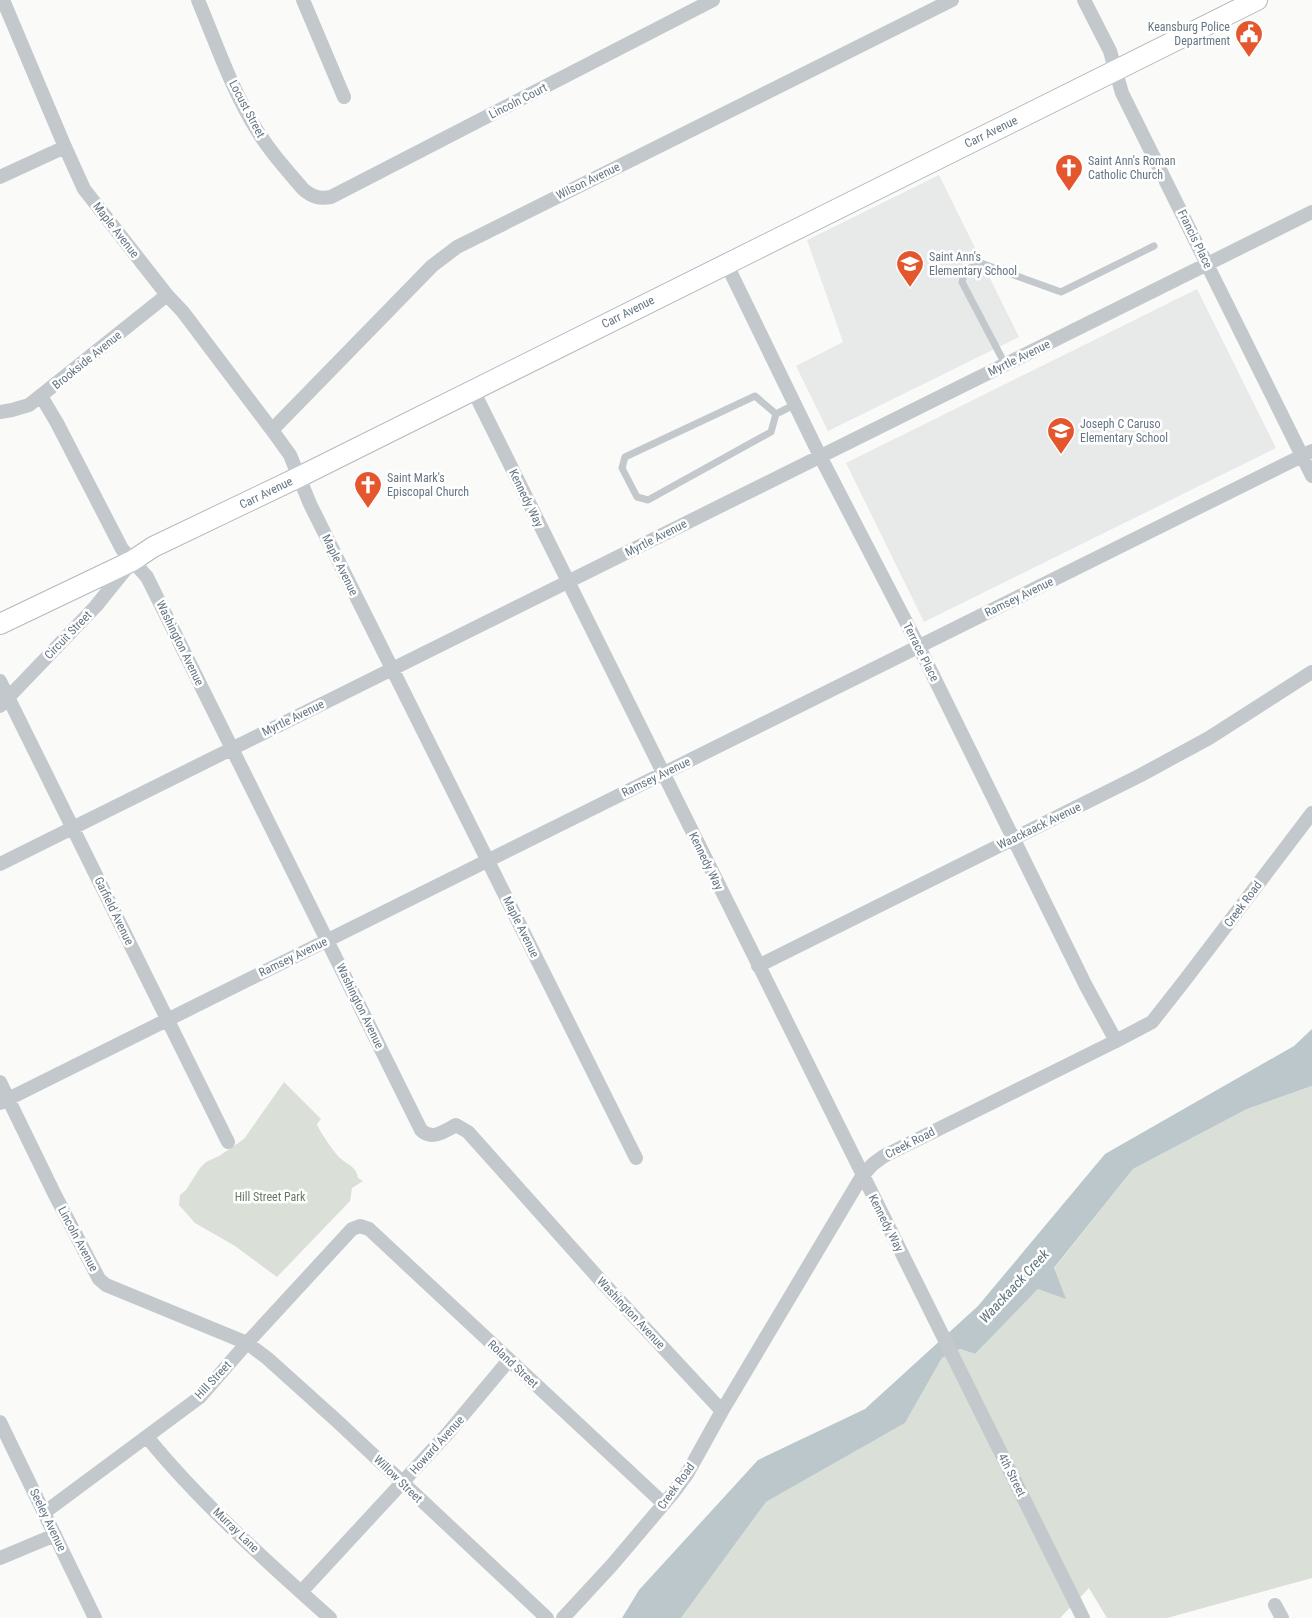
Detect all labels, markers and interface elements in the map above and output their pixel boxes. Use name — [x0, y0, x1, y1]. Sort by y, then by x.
public building icon: Keansburg Police Department — [1234, 19, 1264, 58]
place label: Keansburg Police Department — [1148, 20, 1230, 48]
street label: Locust Street — [226, 78, 268, 140]
street label: Lincoln Court — [487, 80, 550, 122]
street label: Carr Avenue — [962, 113, 1020, 151]
church icon: Saint Ann's Roman Catholic Church — [1054, 153, 1084, 192]
place label: Saint Ann's Roman Catholic Church — [1088, 154, 1176, 182]
street label: Wilson Avenue — [554, 159, 623, 202]
street label: Maple Avenue — [90, 200, 142, 261]
street label: Francis Place — [1175, 207, 1215, 271]
school or university icon: Saint Ann's Elementary School — [895, 249, 925, 288]
place label: Saint Ann's Elementary School — [929, 250, 1017, 278]
street label: Carr Avenue — [599, 293, 657, 331]
street label: Brookside Avenue — [50, 328, 125, 392]
street label: Myrtle Avenue — [986, 337, 1053, 379]
school or university icon: Joseph C Caruso Elementary School — [1046, 416, 1076, 455]
place label: Joseph C Caruso Elementary School — [1080, 417, 1168, 445]
street label: Kennedy Way — [506, 467, 546, 529]
church icon: Saint Mark's Episcopal Church — [353, 470, 383, 509]
place label: Saint Mark's Episcopal Church — [387, 471, 469, 499]
street label: Carr Avenue — [237, 474, 295, 512]
street label: Myrtle Avenue — [623, 516, 689, 560]
street label: Maple Avenue — [319, 532, 361, 598]
street label: Ramsey Avenue — [982, 574, 1056, 620]
street label: Washington Avenue — [153, 598, 207, 688]
street label: Circuit Street — [42, 608, 95, 662]
street label: Terrace Place — [900, 620, 942, 684]
street label: Myrtle Avenue — [260, 697, 327, 739]
street label: Ramsey Avenue — [619, 754, 693, 800]
street label: Waackaack Avenue — [995, 800, 1083, 852]
street label: Kennedy Way — [686, 830, 726, 892]
street label: Garfield Avenue — [91, 875, 137, 948]
street label: Creek Road — [1221, 878, 1265, 930]
street label: Maple Avenue — [500, 894, 542, 960]
street label: Ramsey Avenue — [256, 934, 330, 980]
street label: Washington Avenue — [333, 961, 387, 1051]
street label: Creek Road — [883, 1125, 937, 1161]
park label: Hill Street Park — [235, 1190, 306, 1204]
street label: Kennedy Way — [866, 1192, 906, 1254]
street label: Lincoln Avenue — [55, 1204, 101, 1274]
water label: Waackaack Creek — [976, 1245, 1053, 1326]
street label: Washington Avenue — [594, 1274, 668, 1352]
street label: Roland Street — [485, 1337, 541, 1391]
street label: Hill Street — [192, 1358, 234, 1402]
street label: Howard Avenue — [407, 1413, 467, 1477]
street label: 4th Street — [995, 1451, 1029, 1499]
street label: Willow Street — [371, 1452, 426, 1506]
street label: Creek Road — [655, 1460, 698, 1512]
street label: Seeley Avenue — [27, 1486, 69, 1554]
street label: Murray Lane — [210, 1505, 262, 1556]

